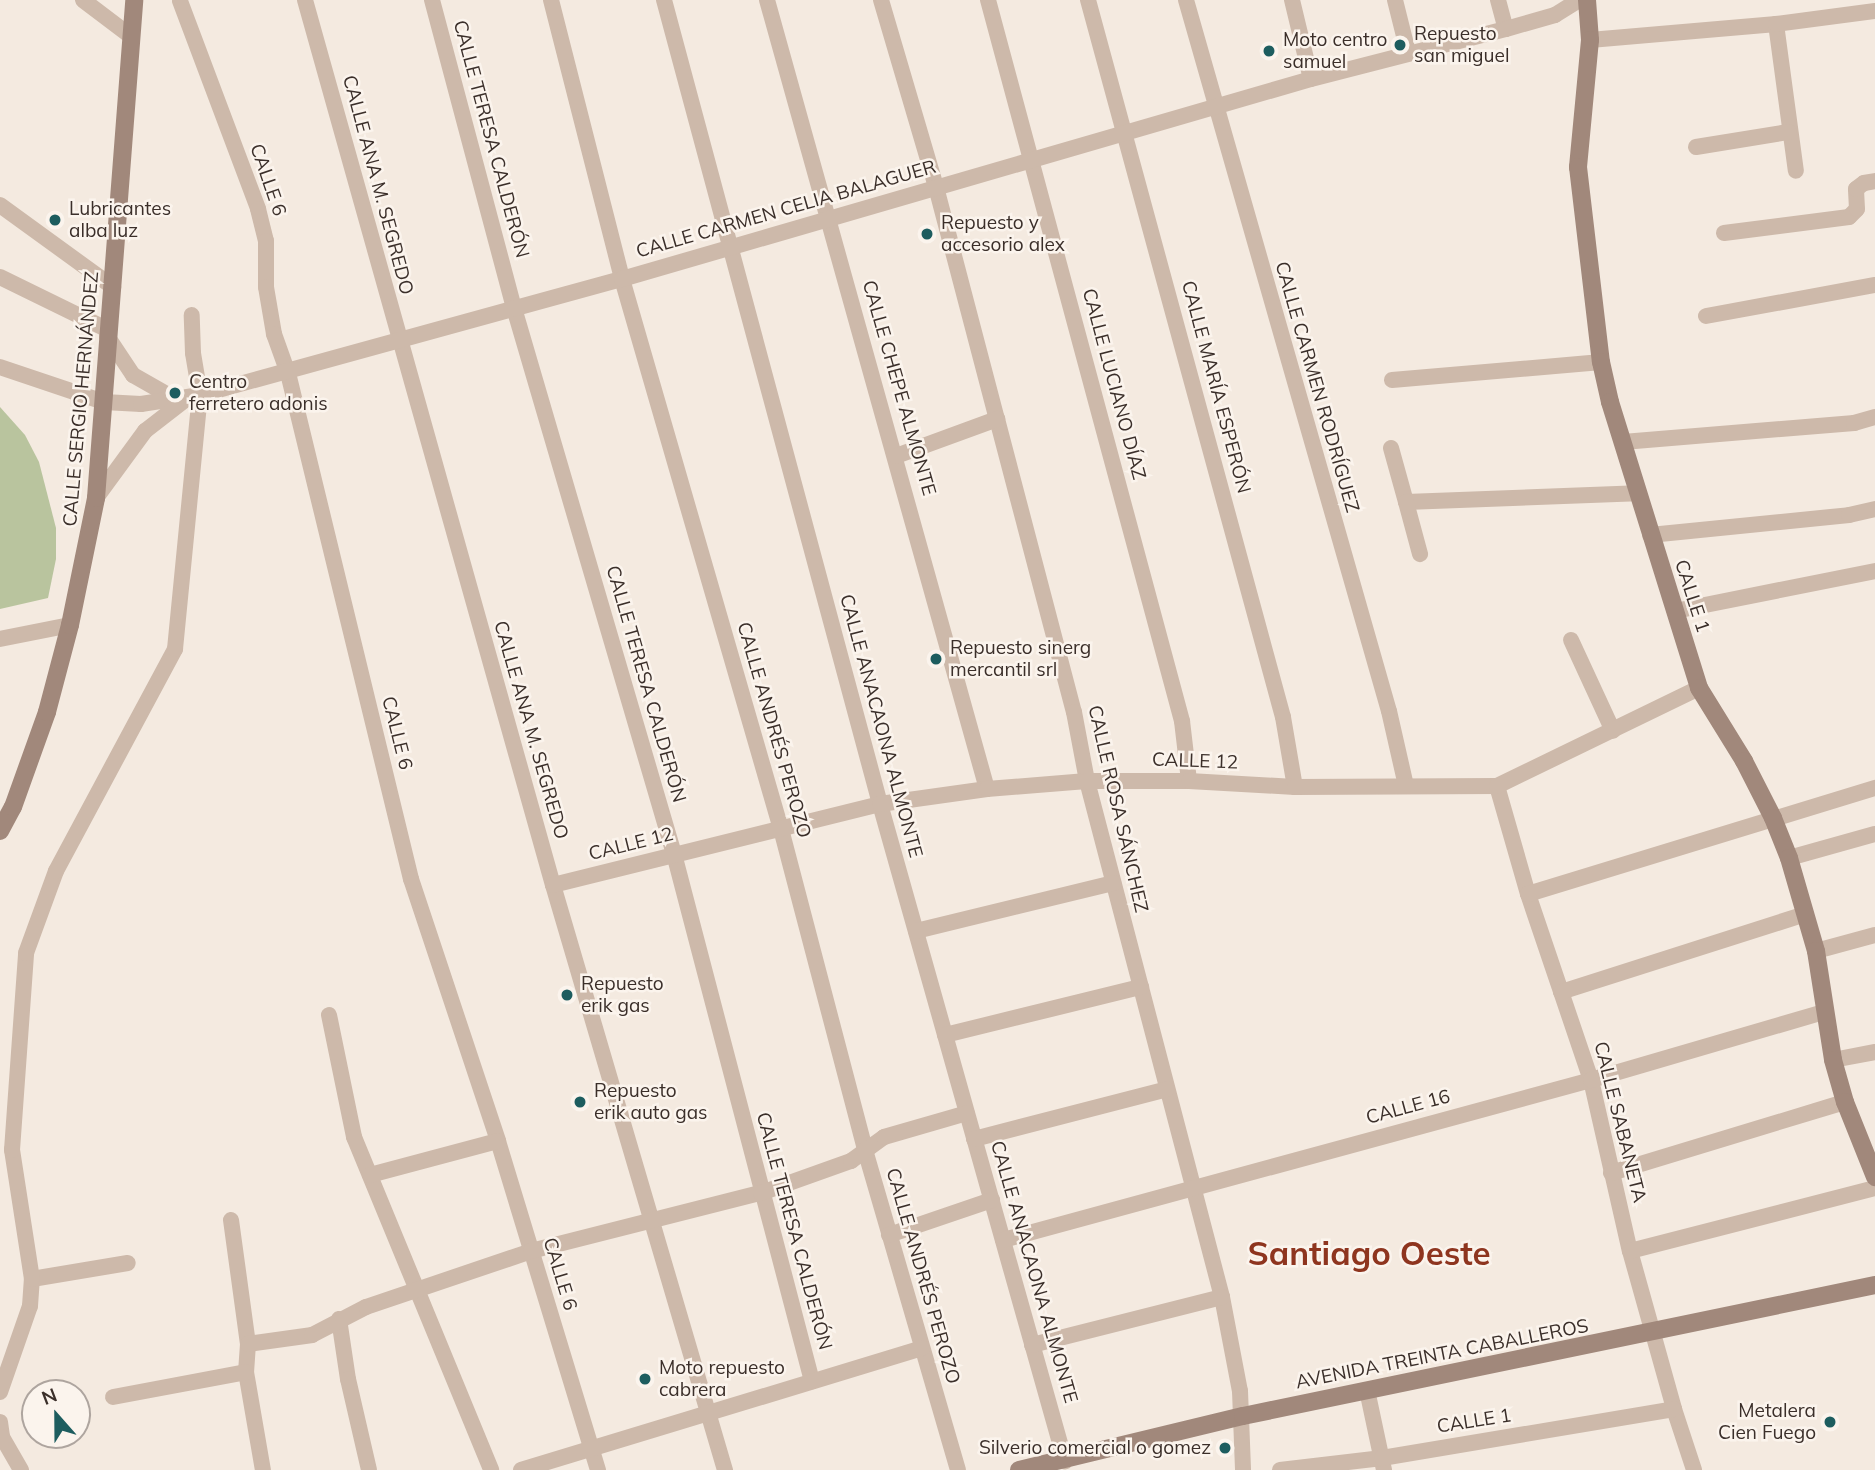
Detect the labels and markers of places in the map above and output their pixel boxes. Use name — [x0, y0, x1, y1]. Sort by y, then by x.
place label: Repuesto san miguel — [1414, 23, 1509, 67]
place label: Moto centro samuel — [1283, 29, 1387, 73]
marker: Repuesto san miguel — [1392, 37, 1408, 53]
marker: Moto centro samuel — [1261, 43, 1277, 59]
place label: Lubricantes alba luz — [69, 198, 171, 242]
marker: Lubricantes alba luz — [47, 212, 63, 228]
place label: Repuesto y accesorio alex — [941, 212, 1065, 256]
marker: Repuesto y accesorio alex — [919, 226, 935, 242]
place label: Centro ferretero adonis — [189, 371, 328, 415]
marker: Centro ferretero adonis — [167, 385, 183, 401]
place label: Repuesto sinerg mercantil srl — [950, 637, 1091, 681]
marker: Repuesto sinerg mercantil srl — [928, 651, 944, 667]
place label: Repuesto erik gas — [581, 973, 664, 1017]
marker: Repuesto erik gas — [559, 987, 575, 1003]
place label: Repuesto erik auto gas — [594, 1080, 708, 1124]
marker: Repuesto erik auto gas — [572, 1094, 588, 1110]
place label: Moto repuesto cabrera — [659, 1357, 785, 1401]
marker: Moto repuesto cabrera — [637, 1371, 653, 1387]
place label: Metalera Cien Fuego — [1718, 1400, 1816, 1444]
marker: Metalera Cien Fuego — [1822, 1414, 1838, 1430]
place label: Silverio comercial o gomez — [979, 1437, 1211, 1459]
marker: Silverio comercial o gomez — [1217, 1440, 1233, 1456]

